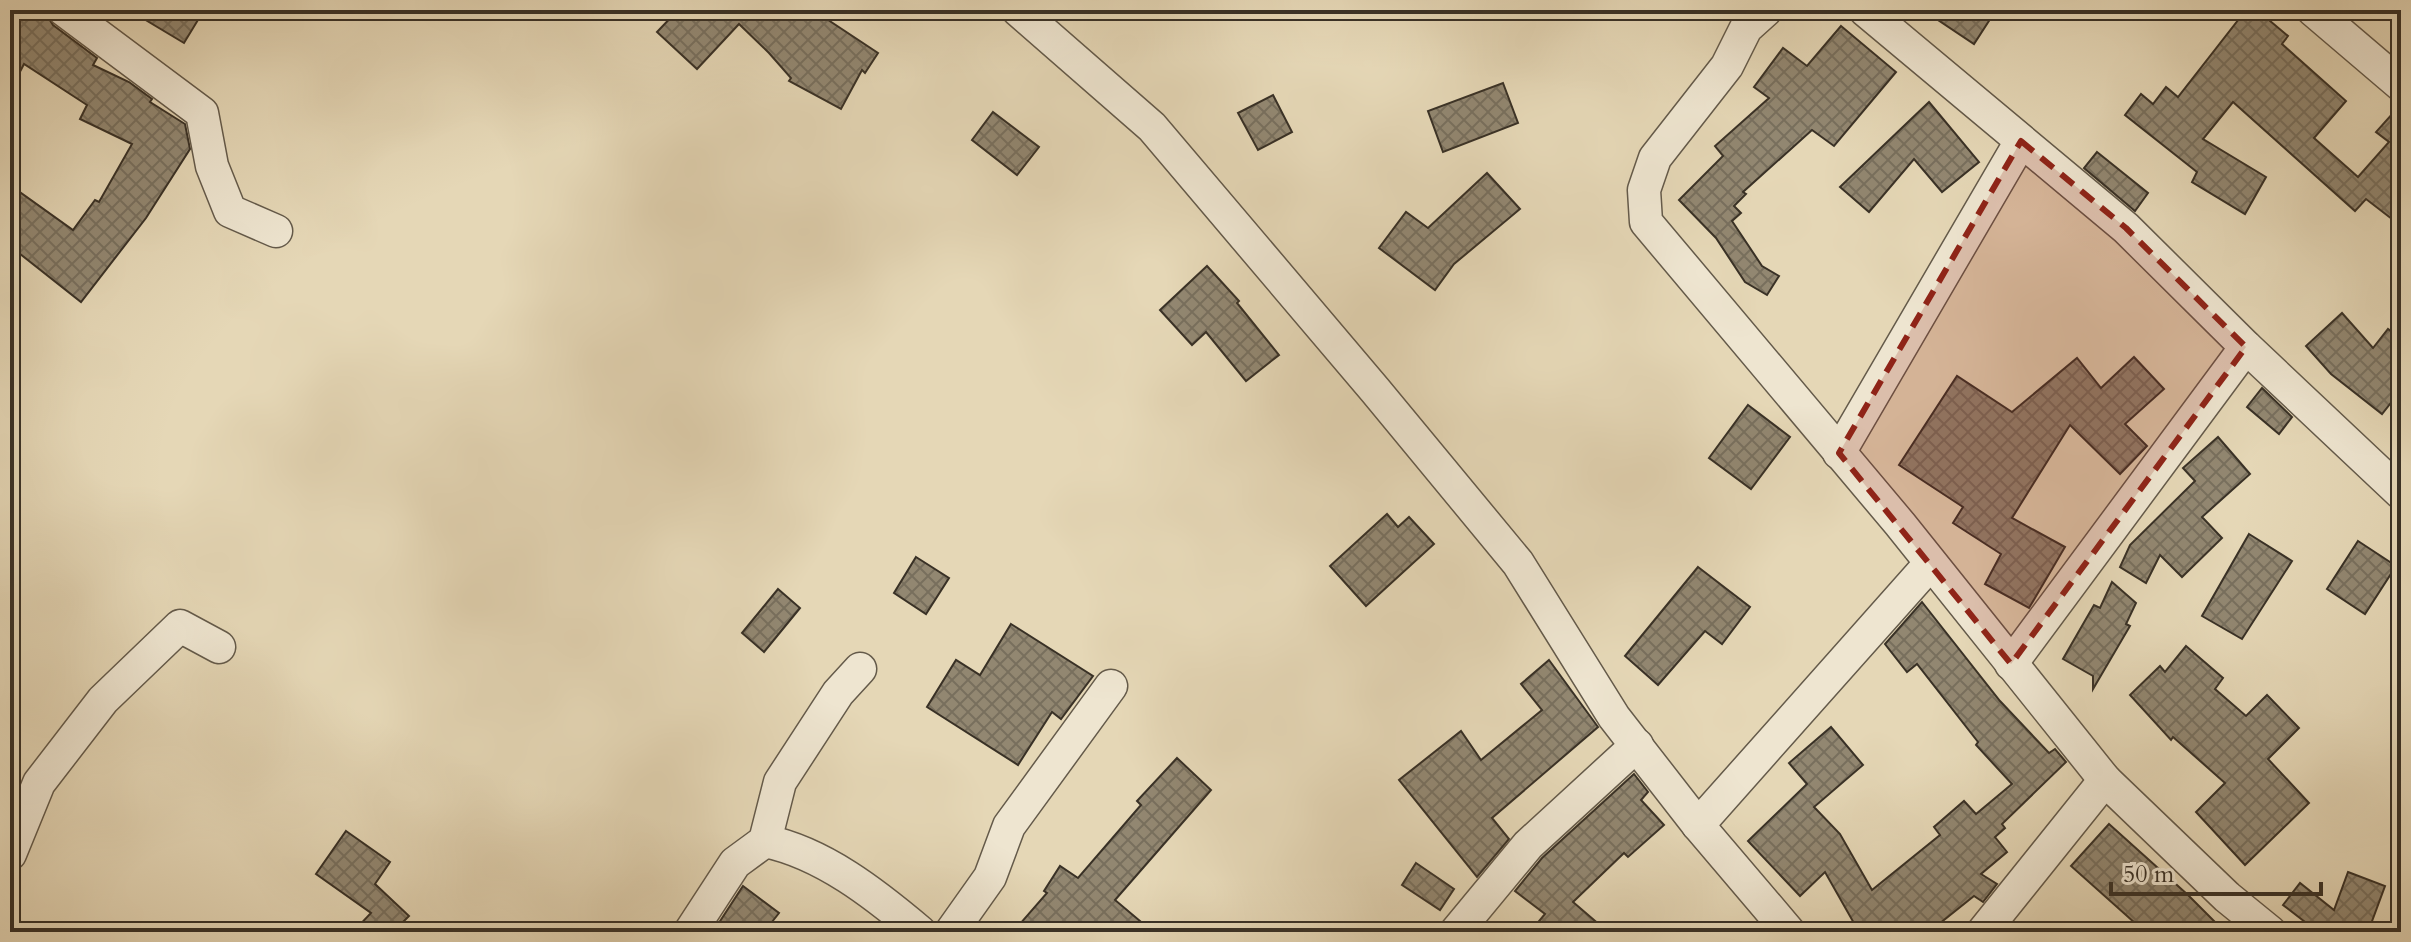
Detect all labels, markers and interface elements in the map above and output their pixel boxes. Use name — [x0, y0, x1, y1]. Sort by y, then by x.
scale bar — [2111, 846, 2321, 896]
text: 50 m — [2123, 858, 2175, 891]

